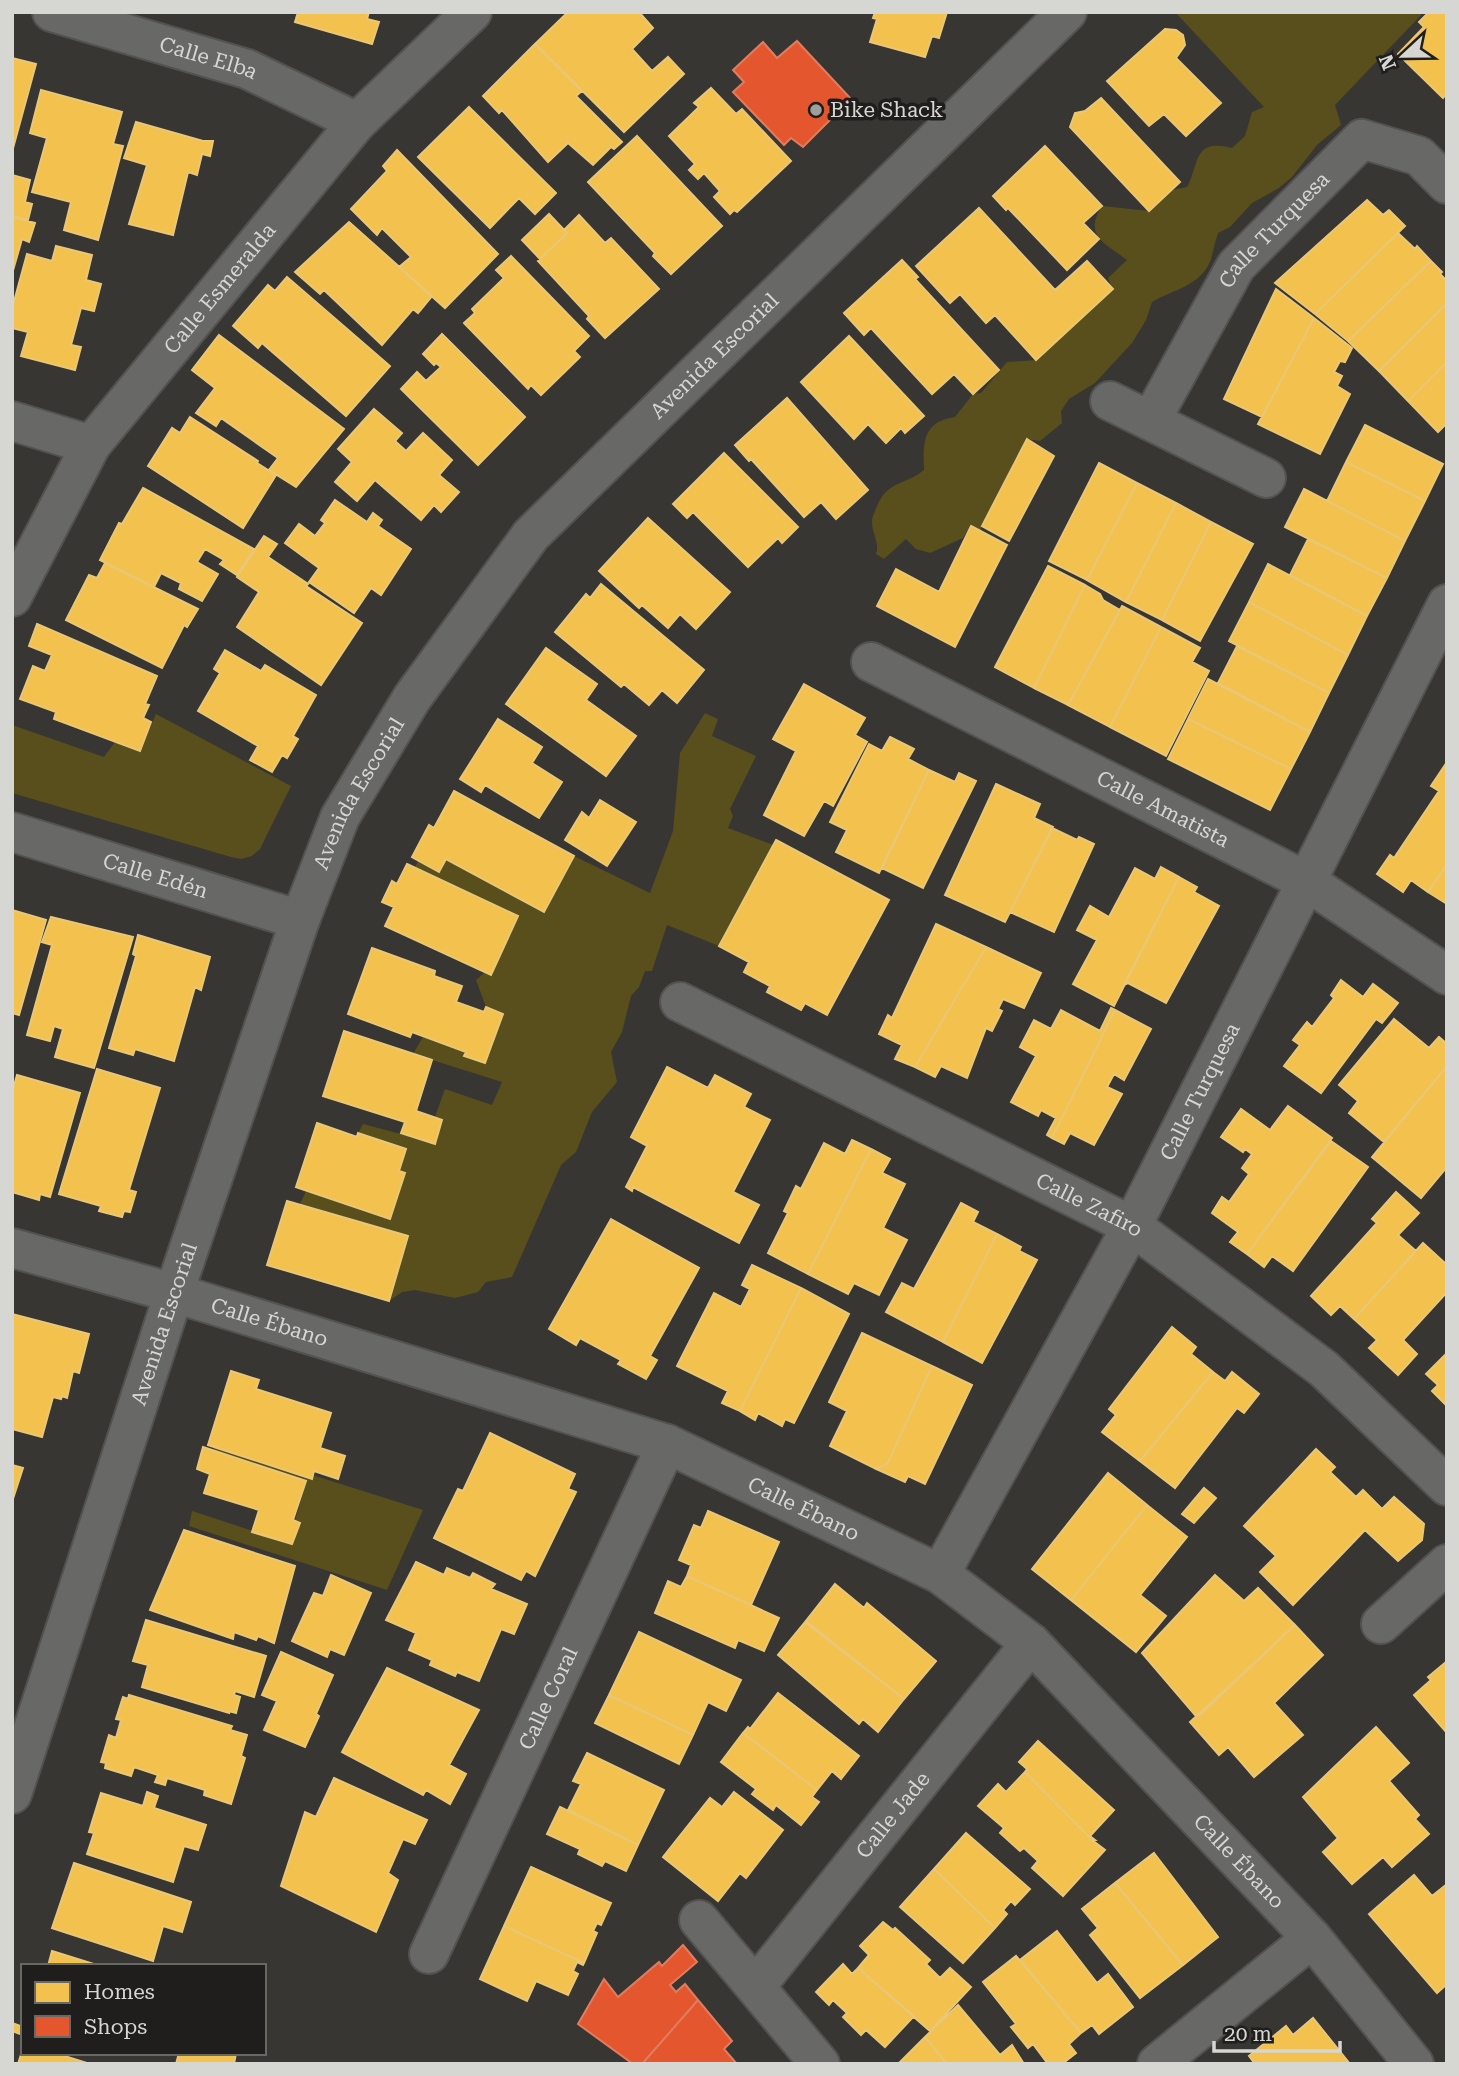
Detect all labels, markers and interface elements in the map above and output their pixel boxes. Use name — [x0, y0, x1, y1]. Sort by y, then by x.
north arrow — [1368, 21, 1438, 91]
street label: Calle Elba — [157, 32, 262, 85]
text: N — [1374, 51, 1401, 73]
place label: Bike Shack — [830, 98, 943, 122]
marker: Bike Shack — [808, 102, 824, 118]
street label: Calle Turquesa — [1214, 167, 1335, 292]
street label: Calle Esmeralda — [159, 218, 281, 359]
street label: Avenida Escorial — [646, 288, 784, 424]
street label: Avenida Escorial — [309, 713, 409, 873]
street label: Calle Amatista — [1093, 766, 1234, 853]
street label: Calle Edén — [100, 849, 211, 903]
street label: Calle Turquesa — [1155, 1018, 1245, 1164]
street label: Calle Zafiro — [1032, 1168, 1148, 1242]
street label: Avenida Escorial — [127, 1239, 202, 1408]
street label: Calle Ébano — [208, 1293, 331, 1351]
street label: Calle Ébano — [744, 1472, 863, 1546]
street label: Calle Coral — [514, 1643, 583, 1754]
street label: Calle Jade — [851, 1767, 935, 1863]
street label: Calle Ébano — [1189, 1809, 1289, 1914]
legend — [21, 1964, 266, 2055]
text: Homes — [84, 1980, 155, 2004]
scale bar — [1214, 2010, 1340, 2054]
text: Shops — [84, 2015, 147, 2039]
text: 20 m — [1224, 2022, 1272, 2046]

